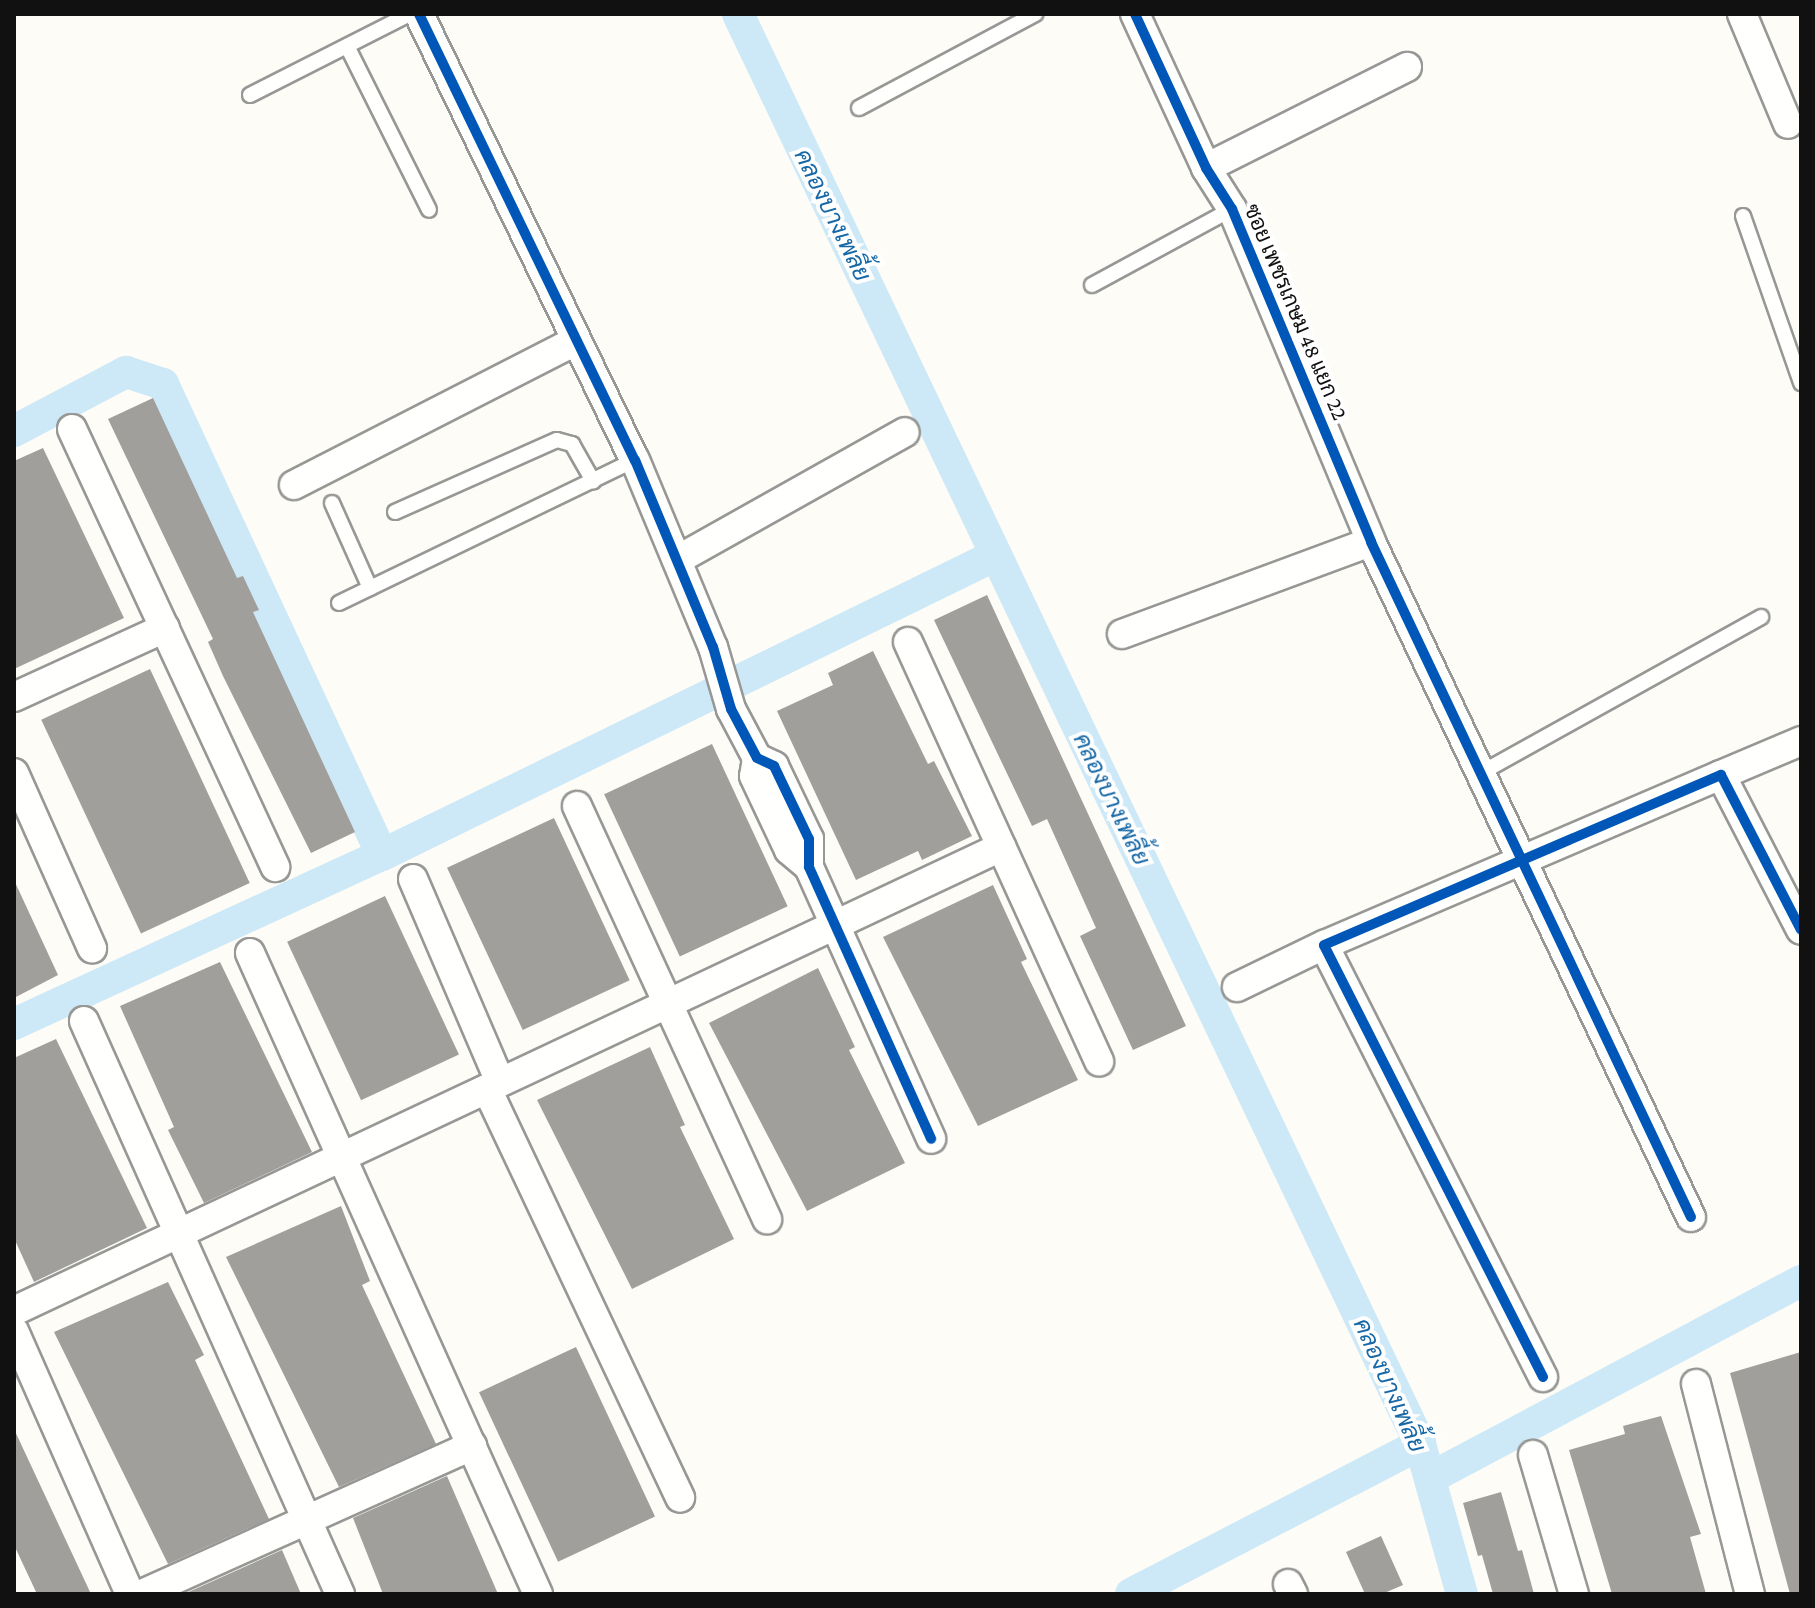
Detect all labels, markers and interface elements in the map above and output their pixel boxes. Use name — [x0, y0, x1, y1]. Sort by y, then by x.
water label: คลองบางเพลี้ย — [789, 144, 877, 286]
street label: ซอย เพชรเกษม 48 แยก 22 — [1239, 200, 1353, 424]
water label: คลองบางเพลี้ย — [1068, 728, 1156, 870]
water label: คลองบางเพลี้ย — [1348, 1313, 1432, 1457]

